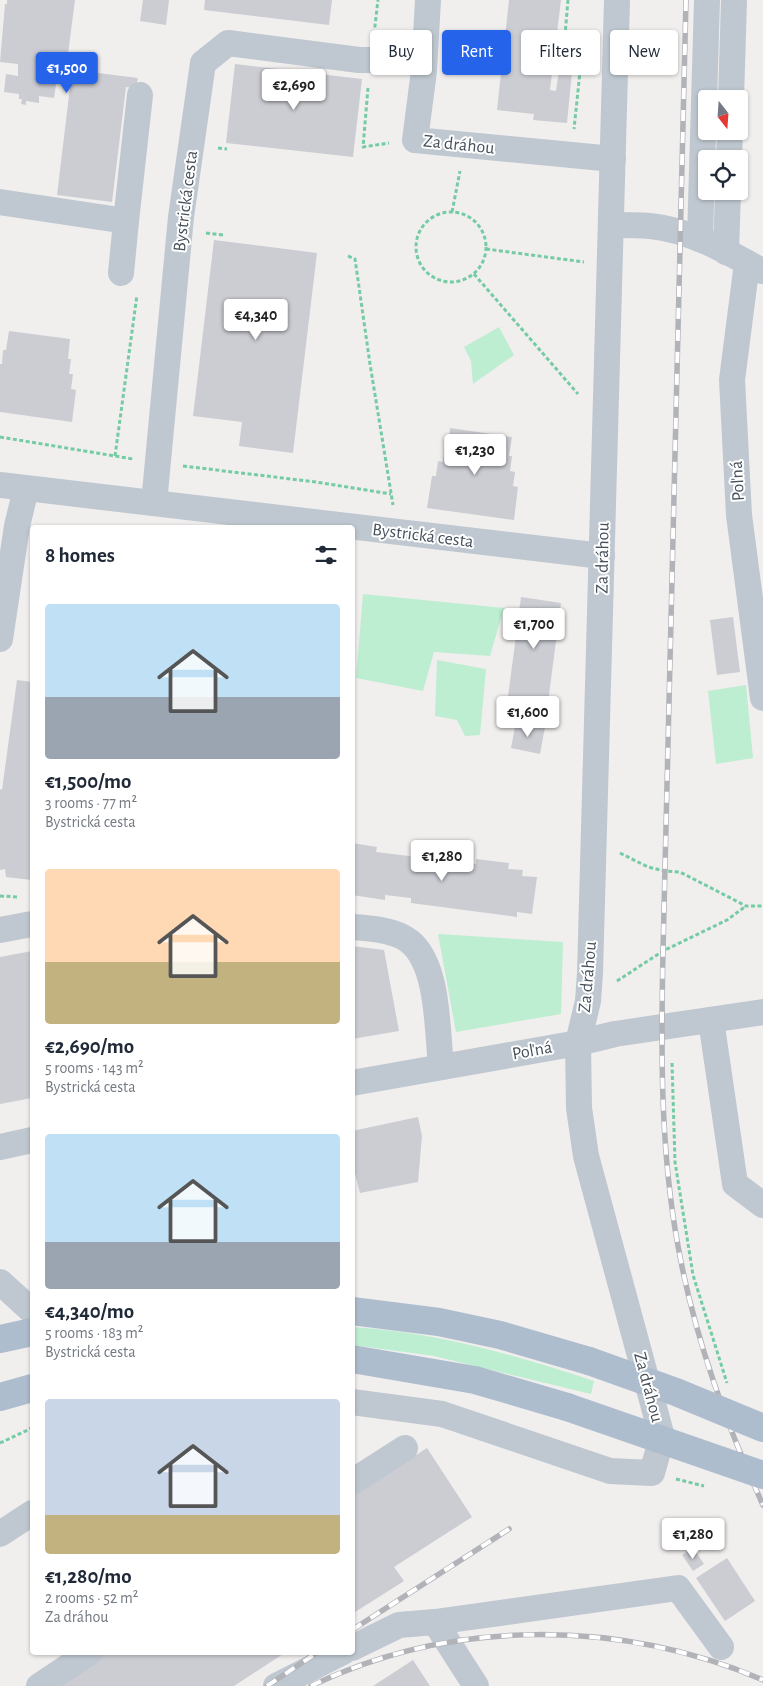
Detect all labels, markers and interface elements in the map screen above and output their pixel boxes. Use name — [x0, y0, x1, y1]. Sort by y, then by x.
chip: Buy — [370, 30, 432, 75]
chip: Rent — [442, 30, 511, 75]
chip: Filters — [521, 30, 600, 75]
chip: New — [610, 30, 678, 75]
pin: €1,500 — [26, 52, 108, 94]
text: €1,500 — [47, 60, 87, 76]
pin: €2,690 — [253, 68, 335, 111]
text: €2,690 — [273, 77, 315, 93]
north arrow — [698, 90, 748, 140]
map controls — [698, 90, 748, 200]
street label: Za dráhou — [422, 132, 495, 158]
street label: Bystrická cesta — [171, 149, 201, 253]
button: locate — [698, 150, 748, 200]
pin: €4,340 — [215, 298, 297, 341]
text: €4,340 — [235, 307, 277, 323]
pin: €1,230 — [434, 434, 516, 476]
text: €1,230 — [455, 442, 495, 458]
street label: Poľná — [728, 460, 748, 502]
street label: Bystrická cesta — [371, 521, 475, 551]
street label: Za dráhou — [593, 522, 613, 594]
icon: filters — [312, 541, 340, 569]
text: 8 homes — [45, 545, 115, 566]
pin: €1,700 — [493, 608, 575, 650]
text: €1,700 — [514, 616, 554, 632]
icon: home — [148, 636, 238, 726]
pin: €1,600 — [487, 696, 569, 738]
text: €1,600 — [507, 704, 549, 720]
text: €1,500/mo — [45, 771, 131, 792]
text: 3 rooms · 77 m² — [45, 795, 137, 811]
text: Bystrická cesta — [45, 814, 136, 830]
pin: €1,280 — [401, 840, 483, 882]
text: €1,280 — [422, 848, 462, 864]
icon: home — [148, 901, 238, 991]
street label: Za dráhou — [576, 941, 600, 1013]
text: €2,690/mo — [45, 1036, 134, 1057]
street label: Poľná — [511, 1039, 554, 1063]
text: 5 rooms · 143 m² — [45, 1060, 144, 1076]
text: Bystrická cesta — [45, 1079, 136, 1095]
icon: home — [148, 1166, 238, 1256]
text: €4,340/mo — [45, 1301, 134, 1322]
text: 5 rooms · 183 m² — [45, 1325, 143, 1341]
text: Bystrická cesta — [45, 1344, 136, 1360]
street label: Za dráhou — [630, 1350, 666, 1424]
icon: home — [148, 1431, 238, 1521]
pin: €1,280 — [652, 1518, 734, 1560]
text: €1,280 — [673, 1526, 713, 1542]
text: €1,280/mo — [45, 1566, 132, 1587]
text: 2 rooms · 52 m² — [45, 1590, 138, 1606]
text: Za dráhou — [45, 1609, 109, 1625]

